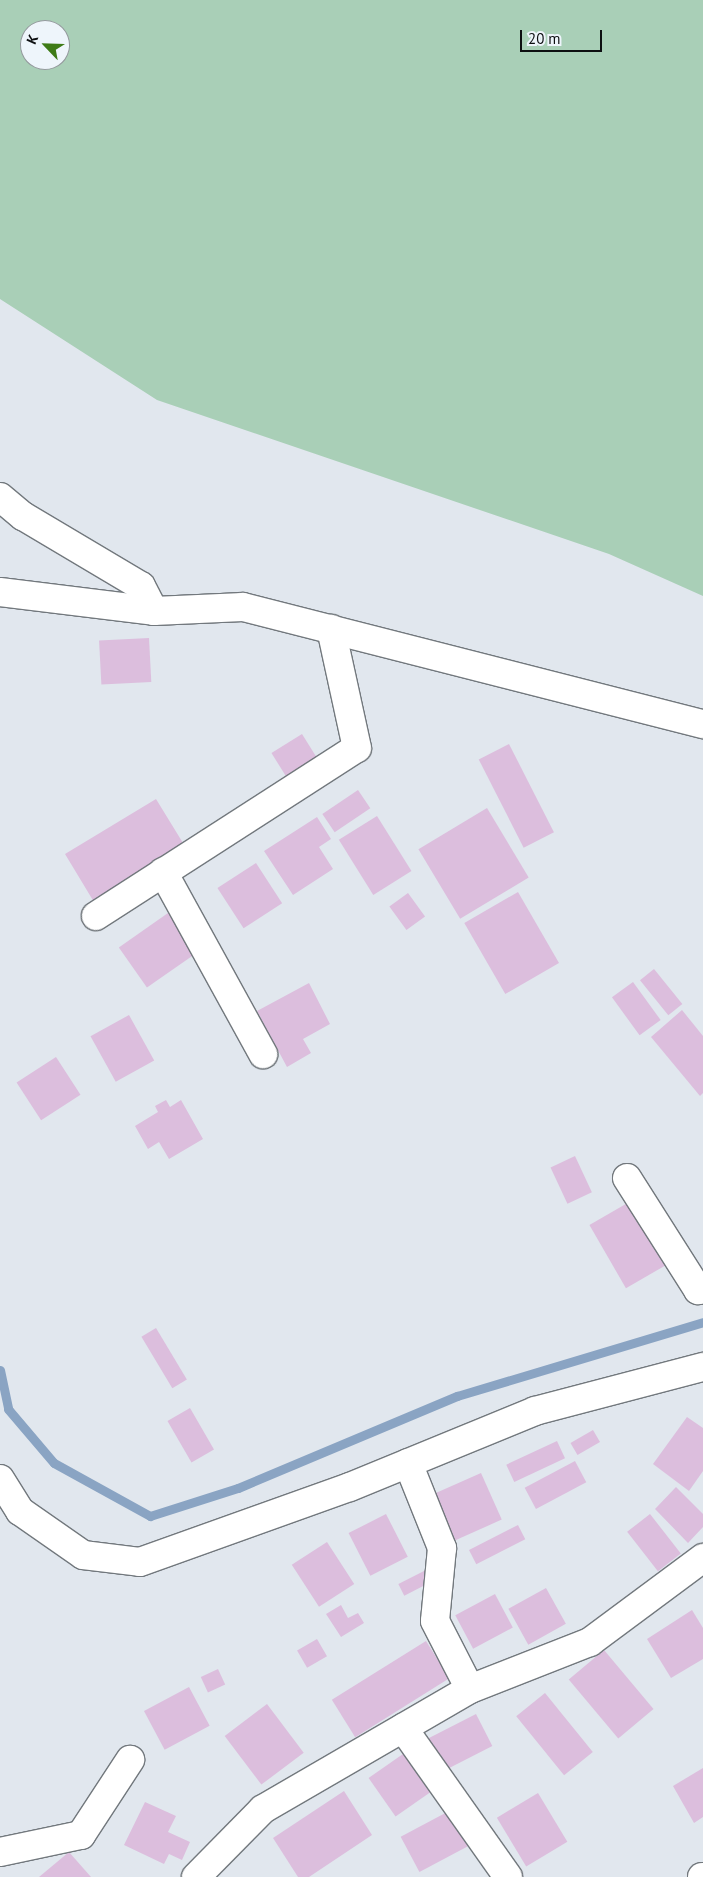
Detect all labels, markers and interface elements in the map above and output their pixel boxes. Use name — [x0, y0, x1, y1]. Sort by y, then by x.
north arrow — [20, 20, 70, 70]
scale bar — [523, 20, 606, 52]
text: 20 m — [528, 29, 561, 48]
text: K — [22, 32, 42, 47]

